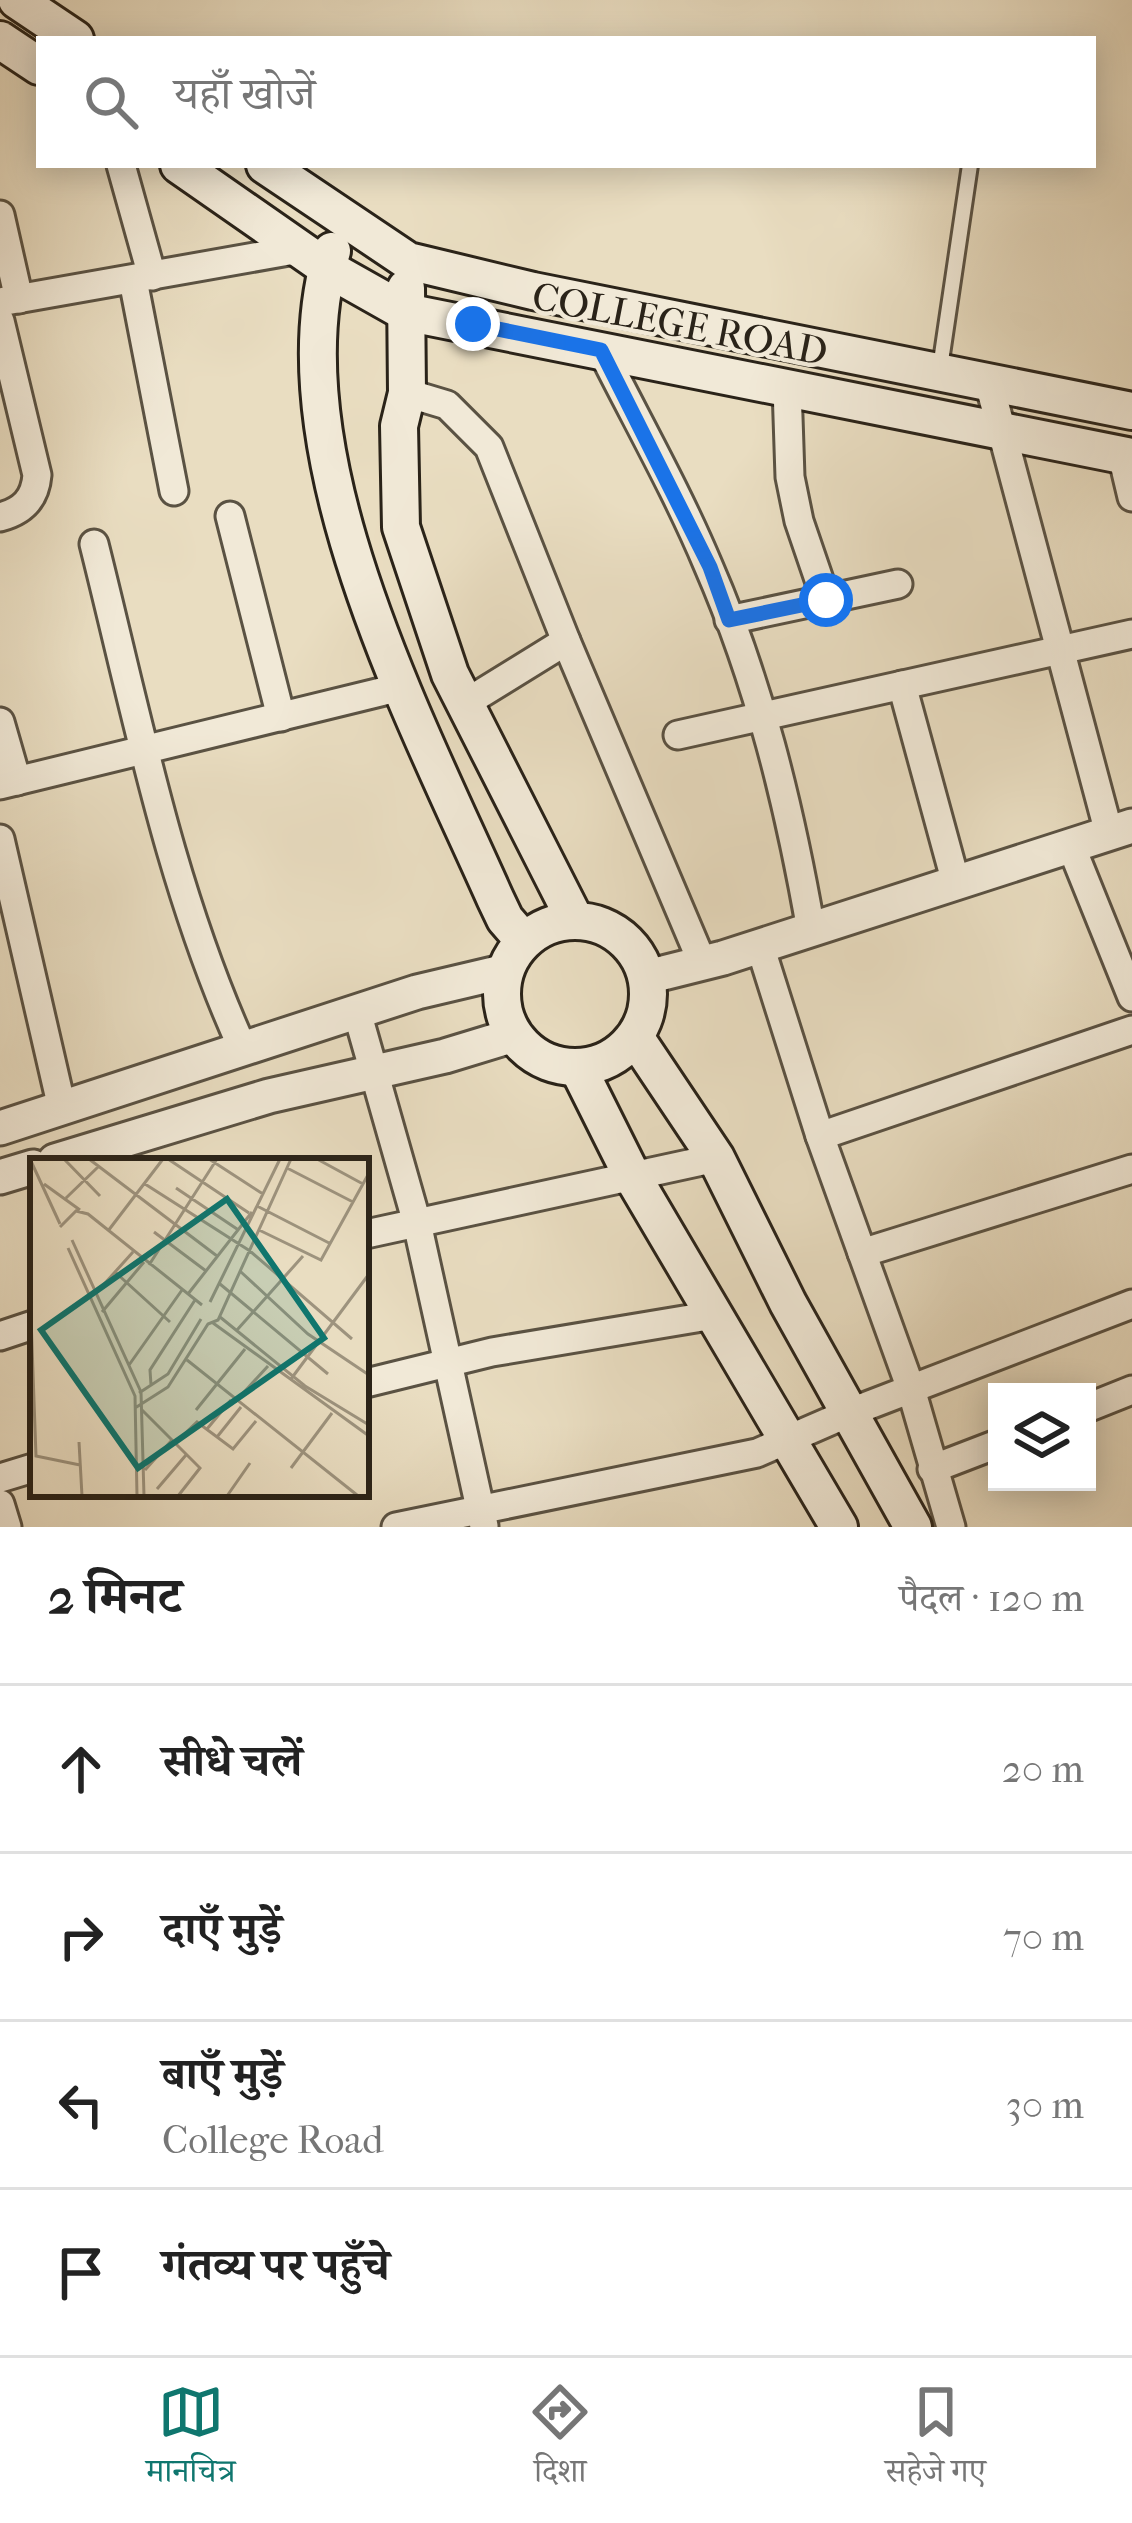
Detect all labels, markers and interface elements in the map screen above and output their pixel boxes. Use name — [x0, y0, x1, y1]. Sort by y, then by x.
search box — [36, 36, 1096, 168]
text: यहाँ खोजें — [174, 68, 315, 121]
icon: search — [78, 69, 144, 135]
street label: COLLEGE ROAD — [528, 273, 831, 375]
route end — [446, 297, 500, 351]
route start — [799, 573, 853, 627]
inset map — [30, 1158, 369, 1497]
map controls — [988, 1383, 1096, 1491]
button: layers — [988, 1383, 1096, 1491]
text: 2 मिनट — [48, 1566, 182, 1626]
text: पैदल · 120 m — [899, 1575, 1084, 1621]
text: सीधे चलें — [162, 1735, 302, 1788]
icon: ahead — [48, 1736, 114, 1802]
text: 20 m — [1002, 1746, 1084, 1792]
text: दाएँ मुड़ें — [162, 1903, 282, 1956]
icon: right — [48, 1904, 114, 1970]
text: 70 m — [1003, 1914, 1084, 1960]
text: बाएँ मुड़ें — [162, 2048, 283, 2101]
icon: left — [48, 2072, 114, 2138]
text: 30 m — [1006, 2082, 1084, 2128]
text: College Road — [162, 2117, 384, 2163]
text: गंतव्य पर पहुँचे — [162, 2239, 389, 2292]
icon: arrive — [48, 2240, 114, 2306]
tab: मानचित्र — [146, 2379, 235, 2503]
tab: दिशा — [527, 2379, 593, 2503]
tab: सहेजे गए — [885, 2379, 986, 2503]

